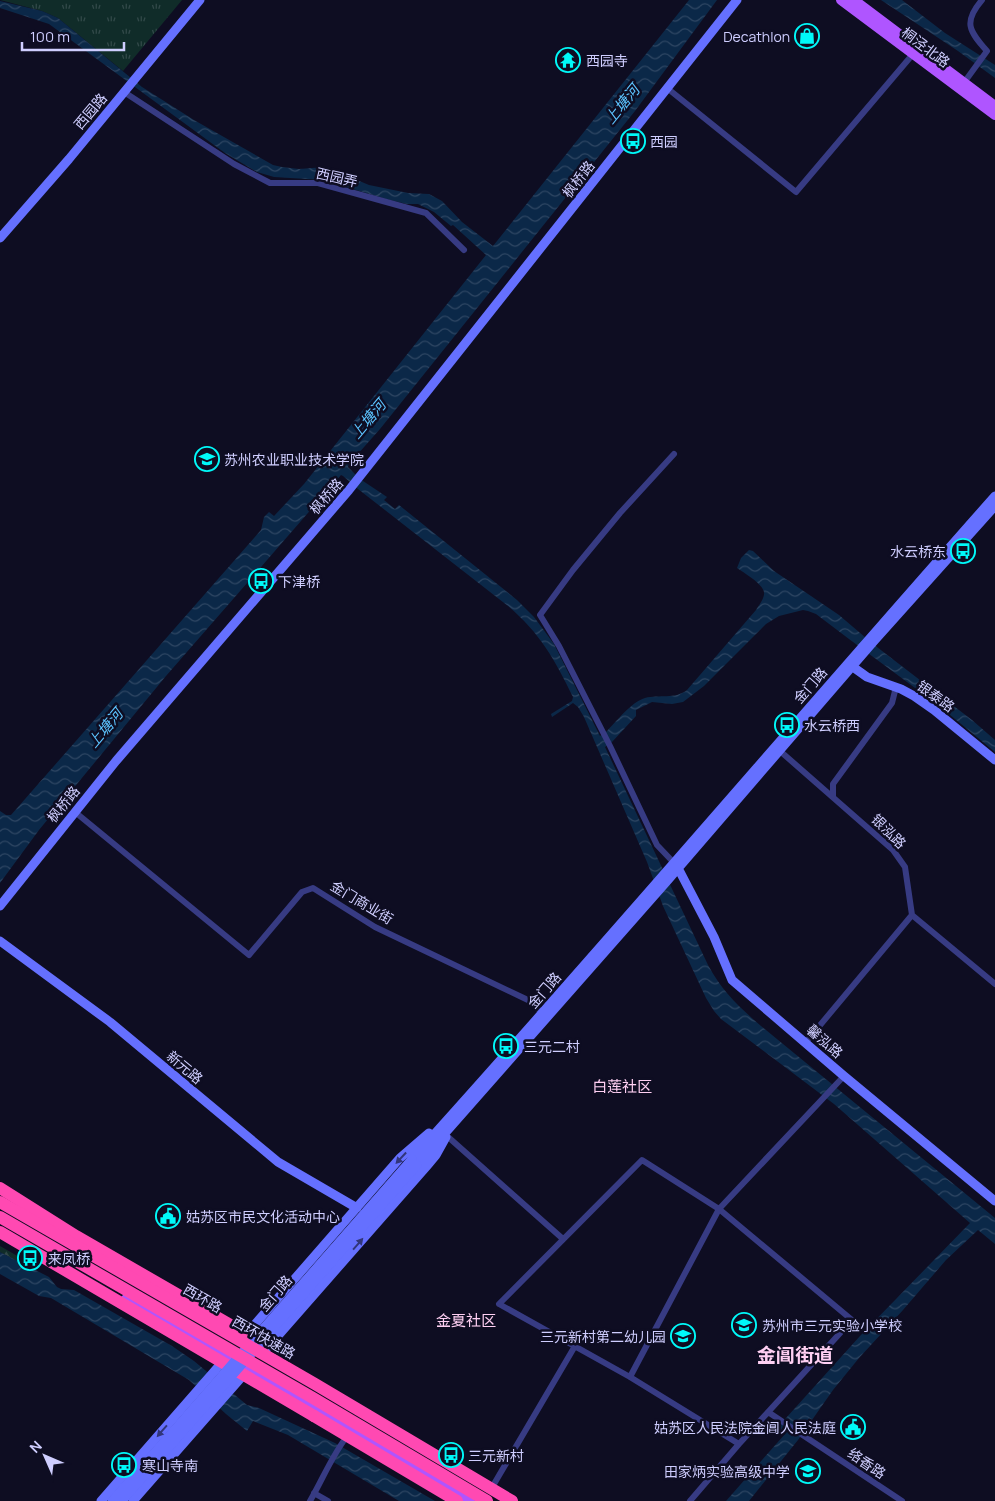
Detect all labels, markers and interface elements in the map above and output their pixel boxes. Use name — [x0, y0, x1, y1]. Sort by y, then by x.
scale bar — [22, 20, 125, 52]
shop icon: Decathlon — [794, 23, 820, 49]
street label: 桐泾北路 — [898, 23, 954, 71]
text: 100 m — [30, 26, 70, 47]
place label: Decathlon — [723, 27, 790, 46]
temple icon: 西园寺 — [555, 47, 581, 73]
place label: 西园寺 — [586, 51, 628, 70]
water label: 上塘河 — [600, 78, 646, 128]
street label: 西园路 — [69, 89, 111, 133]
bus stop icon: 西园 — [620, 128, 646, 154]
place label: 西园 — [650, 132, 678, 151]
street label: 枫桥路 — [558, 157, 598, 201]
street label: 西园弄 — [314, 163, 360, 191]
water label: 上塘河 — [345, 393, 392, 443]
school or university icon: 苏州农业职业技术学院 — [194, 446, 220, 472]
place label: 苏州农业职业技术学院 — [224, 450, 364, 469]
street label: 枫桥路 — [305, 474, 347, 518]
bus stop icon: 水云桥东 — [950, 538, 976, 564]
place label: 水云桥东 — [890, 542, 946, 561]
bus stop icon: 下津桥 — [248, 568, 274, 594]
place label: 下津桥 — [278, 572, 320, 591]
street label: 金门路 — [789, 663, 831, 707]
street label: 银泰路 — [913, 676, 959, 716]
water label: 上塘河 — [82, 702, 129, 752]
bus stop icon: 水云桥西 — [774, 712, 800, 738]
place label: 水云桥西 — [804, 716, 860, 735]
street label: 枫桥路 — [42, 782, 84, 826]
street label: 银泓路 — [867, 809, 911, 853]
street label: 金门商业街 — [327, 876, 397, 928]
street label: 金门路 — [523, 968, 565, 1012]
street label: 馨泓路 — [803, 1020, 847, 1062]
bus stop icon: 三元二村 — [493, 1033, 519, 1059]
place label: 三元二村 — [524, 1037, 580, 1056]
street label: 新元路 — [163, 1046, 207, 1088]
district label: 白莲社区 — [592, 1076, 652, 1097]
one-way arrow — [395, 1152, 407, 1164]
public building icon: 姑苏区市民文化活动中心 — [155, 1203, 181, 1229]
place label: 姑苏区市民文化活动中心 — [186, 1207, 340, 1226]
one-way arrow — [352, 1239, 364, 1251]
bus stop icon: 来凤桥 — [17, 1245, 43, 1271]
place label: 来凤桥 — [48, 1249, 90, 1268]
street label: 金门路 — [254, 1271, 296, 1315]
street label: 西环路 — [180, 1279, 226, 1317]
district label: 金夏社区 — [436, 1310, 496, 1331]
street label: 西环快速路 — [229, 1311, 299, 1363]
school or university icon: 苏州市三元实验小学校 — [731, 1312, 757, 1338]
place label: 苏州市三元实验小学校 — [762, 1316, 902, 1335]
school or university icon: 三元新村第二幼儿园 — [670, 1323, 696, 1349]
place label: 三元新村第二幼儿园 — [540, 1327, 666, 1346]
district label: 金阊街道 — [757, 1342, 833, 1368]
public building icon: 姑苏区人民法院金阊人民法庭 — [840, 1414, 866, 1440]
place label: 姑苏区人民法院金阊人民法庭 — [654, 1418, 836, 1437]
one-way arrow — [156, 1424, 168, 1436]
north arrow — [20, 1431, 70, 1481]
text: N — [25, 1436, 46, 1457]
bus stop icon: 三元新村 — [438, 1442, 464, 1468]
street label: 络香路 — [844, 1443, 890, 1483]
place label: 三元新村 — [468, 1446, 524, 1465]
bus stop icon: 寒山寺南 — [111, 1452, 137, 1478]
place label: 寒山寺南 — [142, 1456, 198, 1475]
school or university icon: 田家炳实验高级中学 — [795, 1458, 821, 1484]
place label: 田家炳实验高级中学 — [664, 1462, 790, 1481]

